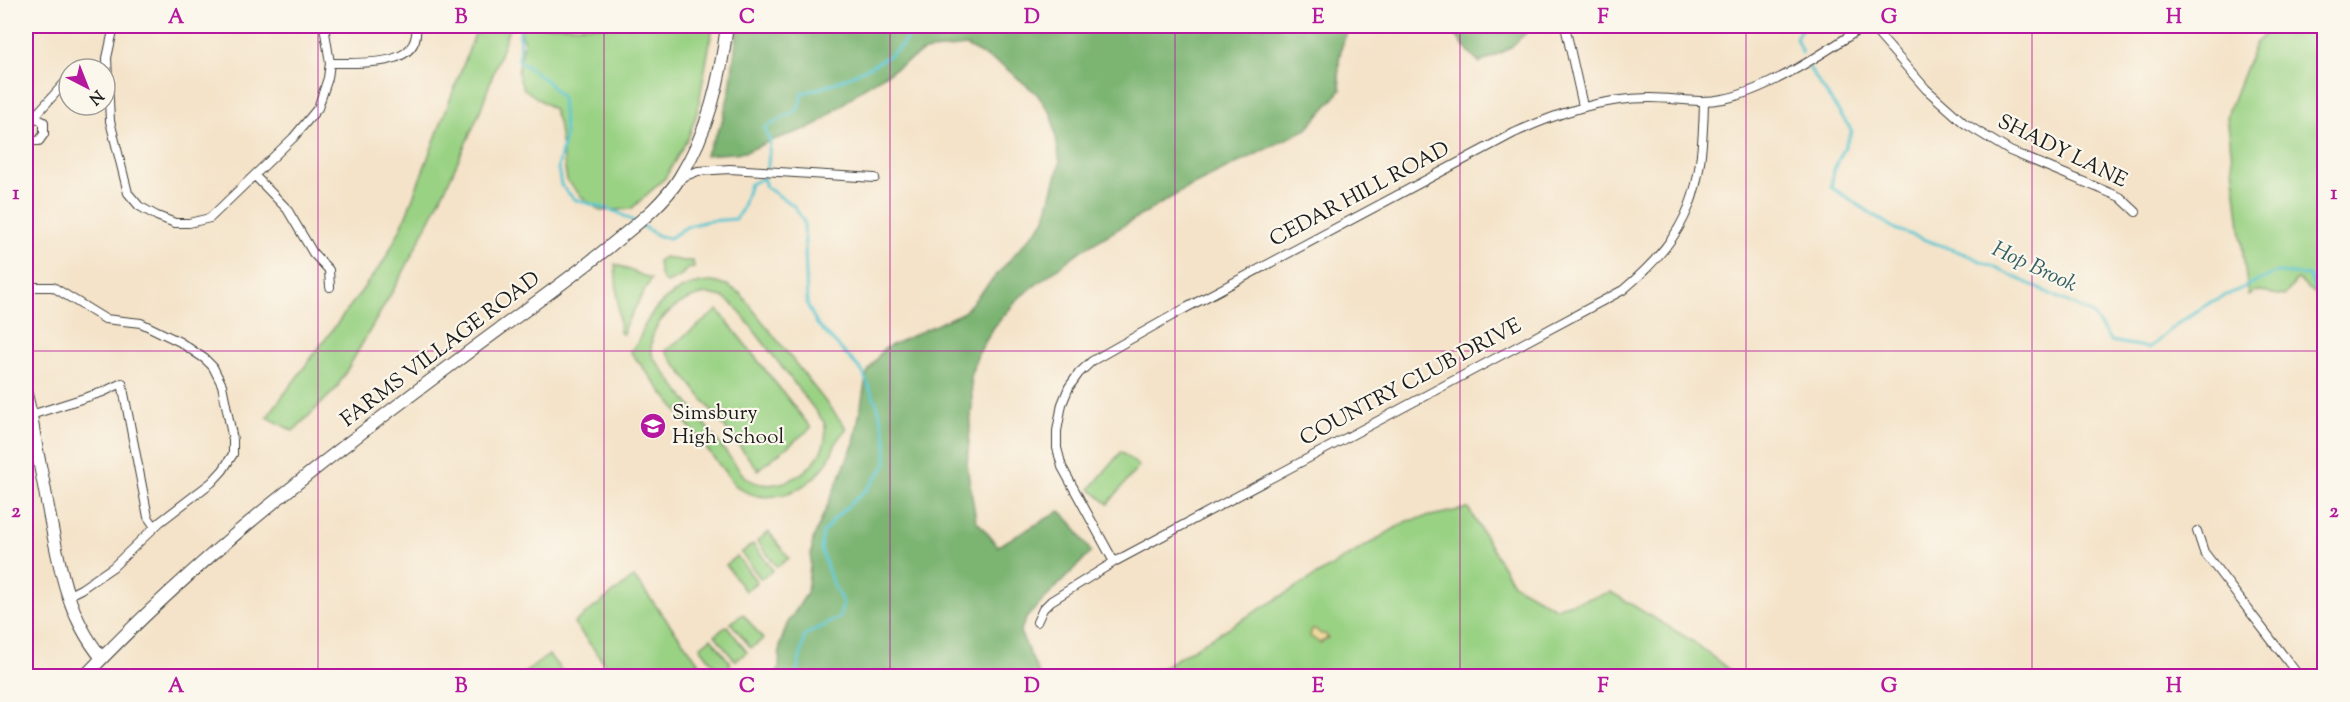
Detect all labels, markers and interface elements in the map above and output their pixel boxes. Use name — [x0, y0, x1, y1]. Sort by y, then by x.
text: A — [168, 4, 185, 33]
text: B — [455, 4, 468, 33]
text: C — [739, 4, 755, 33]
text: D — [1024, 4, 1040, 33]
text: E — [1312, 4, 1325, 33]
text: F — [1597, 4, 1609, 33]
text: G — [1881, 4, 1898, 33]
text: H — [2166, 4, 2182, 33]
north arrow — [57, 57, 117, 117]
text: N — [83, 83, 108, 109]
street label: SHADY LANE — [1992, 108, 2132, 196]
street label: CEDAR HILL ROAD — [1265, 135, 1455, 255]
text: 1 — [13, 180, 20, 209]
text: 1 — [2331, 180, 2338, 209]
water label: Hop Brook — [1986, 234, 2082, 302]
street label: FARMS VILLAGE ROAD — [335, 265, 547, 435]
street label: COUNTRY CLUB DRIVE — [1295, 312, 1527, 454]
place label: Simsbury High School — [672, 399, 784, 453]
school or university icon: Simsbury High School — [638, 411, 668, 441]
text: 2 — [11, 498, 21, 527]
text: 2 — [2329, 498, 2339, 527]
text: A — [168, 673, 185, 702]
text: B — [455, 673, 468, 702]
text: C — [739, 673, 755, 702]
text: D — [1024, 673, 1040, 702]
text: E — [1312, 673, 1325, 702]
text: F — [1597, 673, 1609, 702]
text: G — [1881, 673, 1898, 702]
text: H — [2166, 673, 2182, 702]

